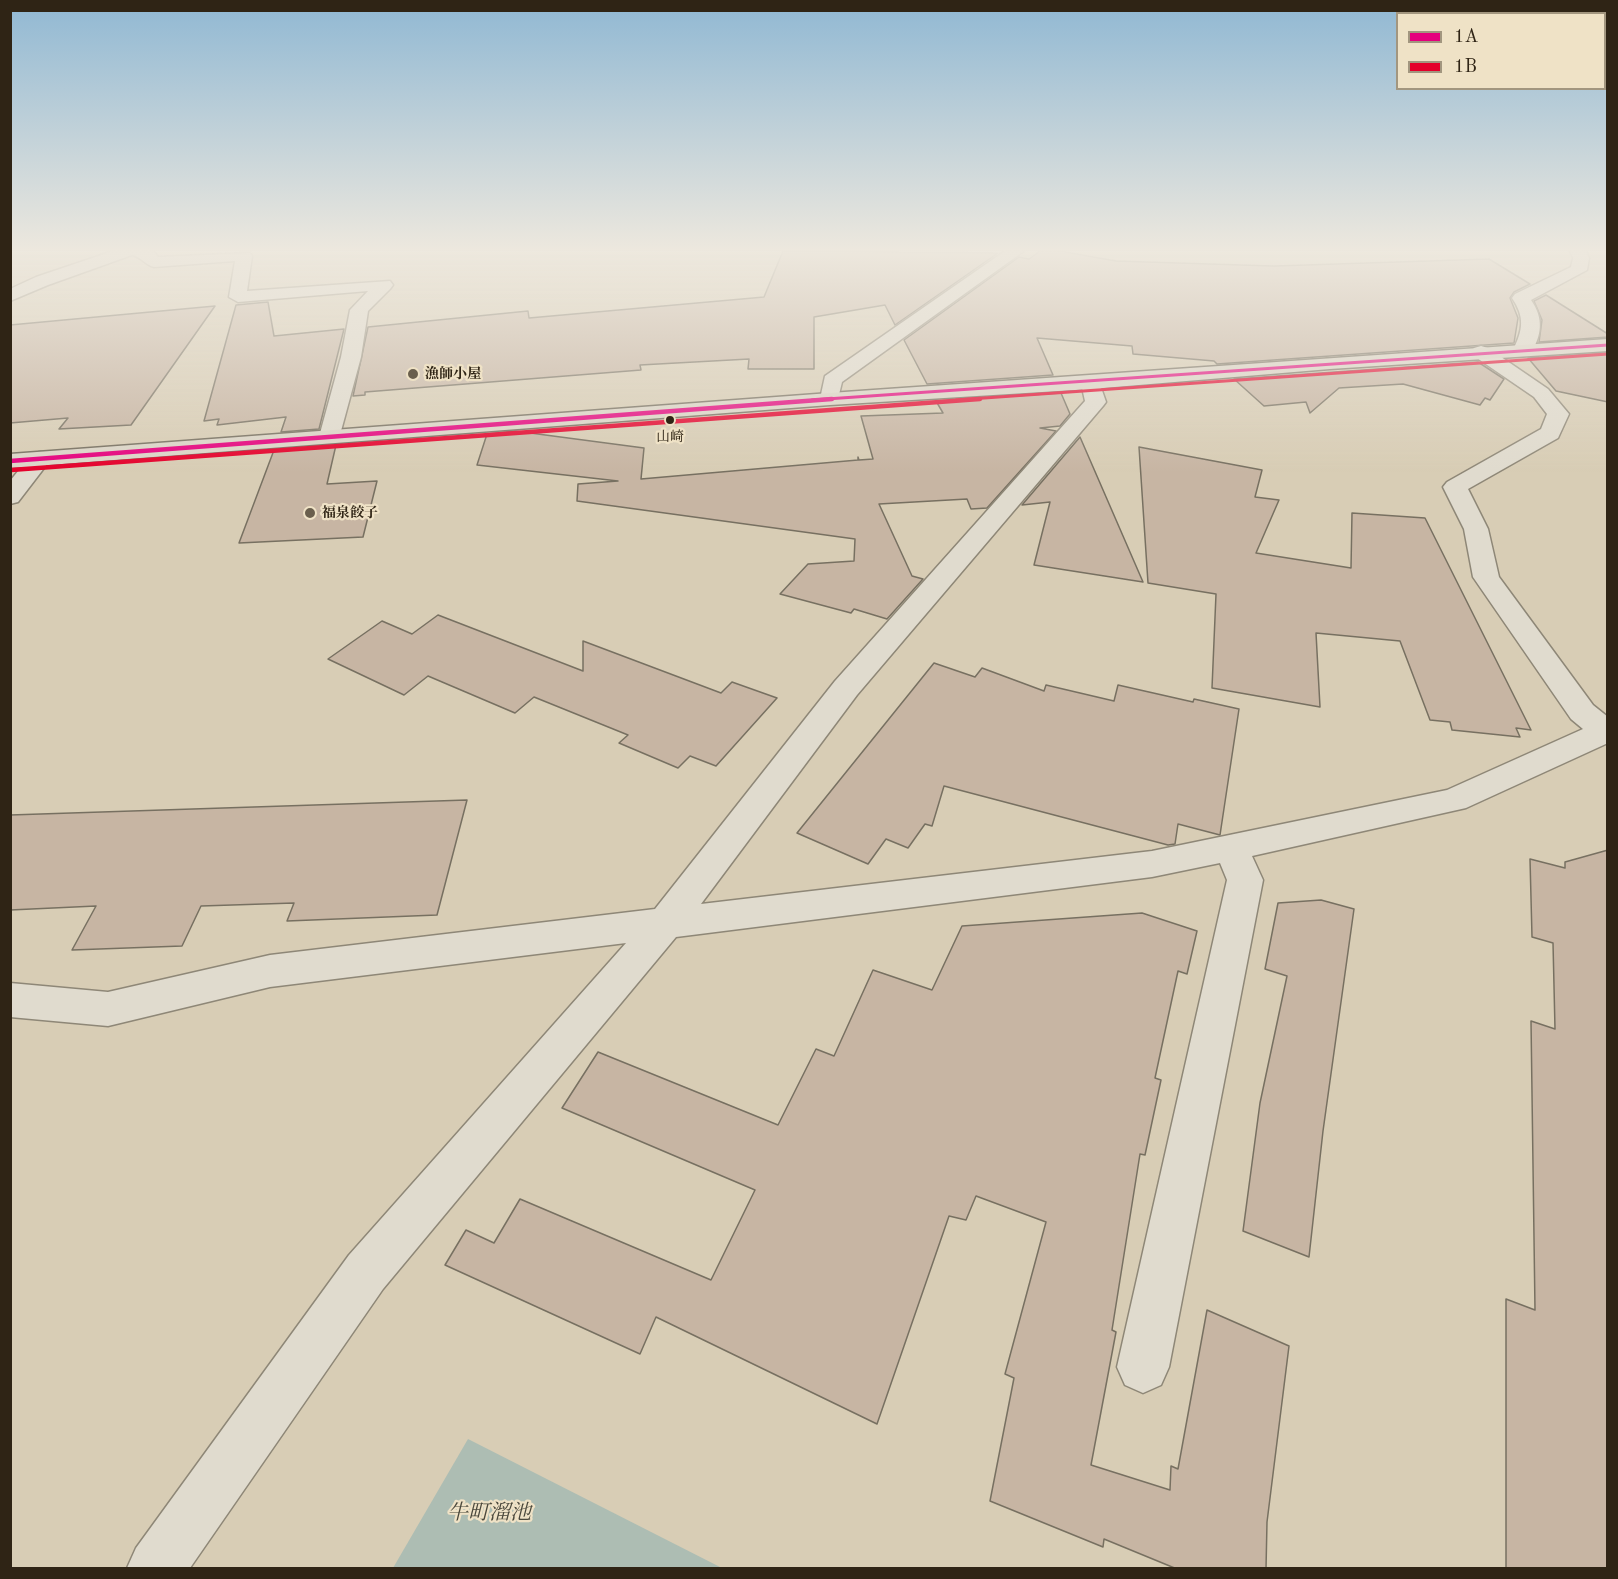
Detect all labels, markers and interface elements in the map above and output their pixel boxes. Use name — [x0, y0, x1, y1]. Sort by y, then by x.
legend — [1396, 12, 1606, 90]
text: 1A — [1454, 28, 1478, 46]
text: 1B — [1454, 58, 1477, 76]
place label: 漁師小屋 — [425, 366, 481, 382]
marker: 漁師小屋 — [406, 367, 420, 381]
marker: 山崎 — [664, 414, 676, 426]
place label: 山崎 — [656, 429, 684, 445]
place label: 福泉餃子 — [322, 505, 378, 521]
marker: 福泉餃子 — [303, 506, 317, 520]
water label: 牛町溜池 — [447, 1500, 531, 1526]

